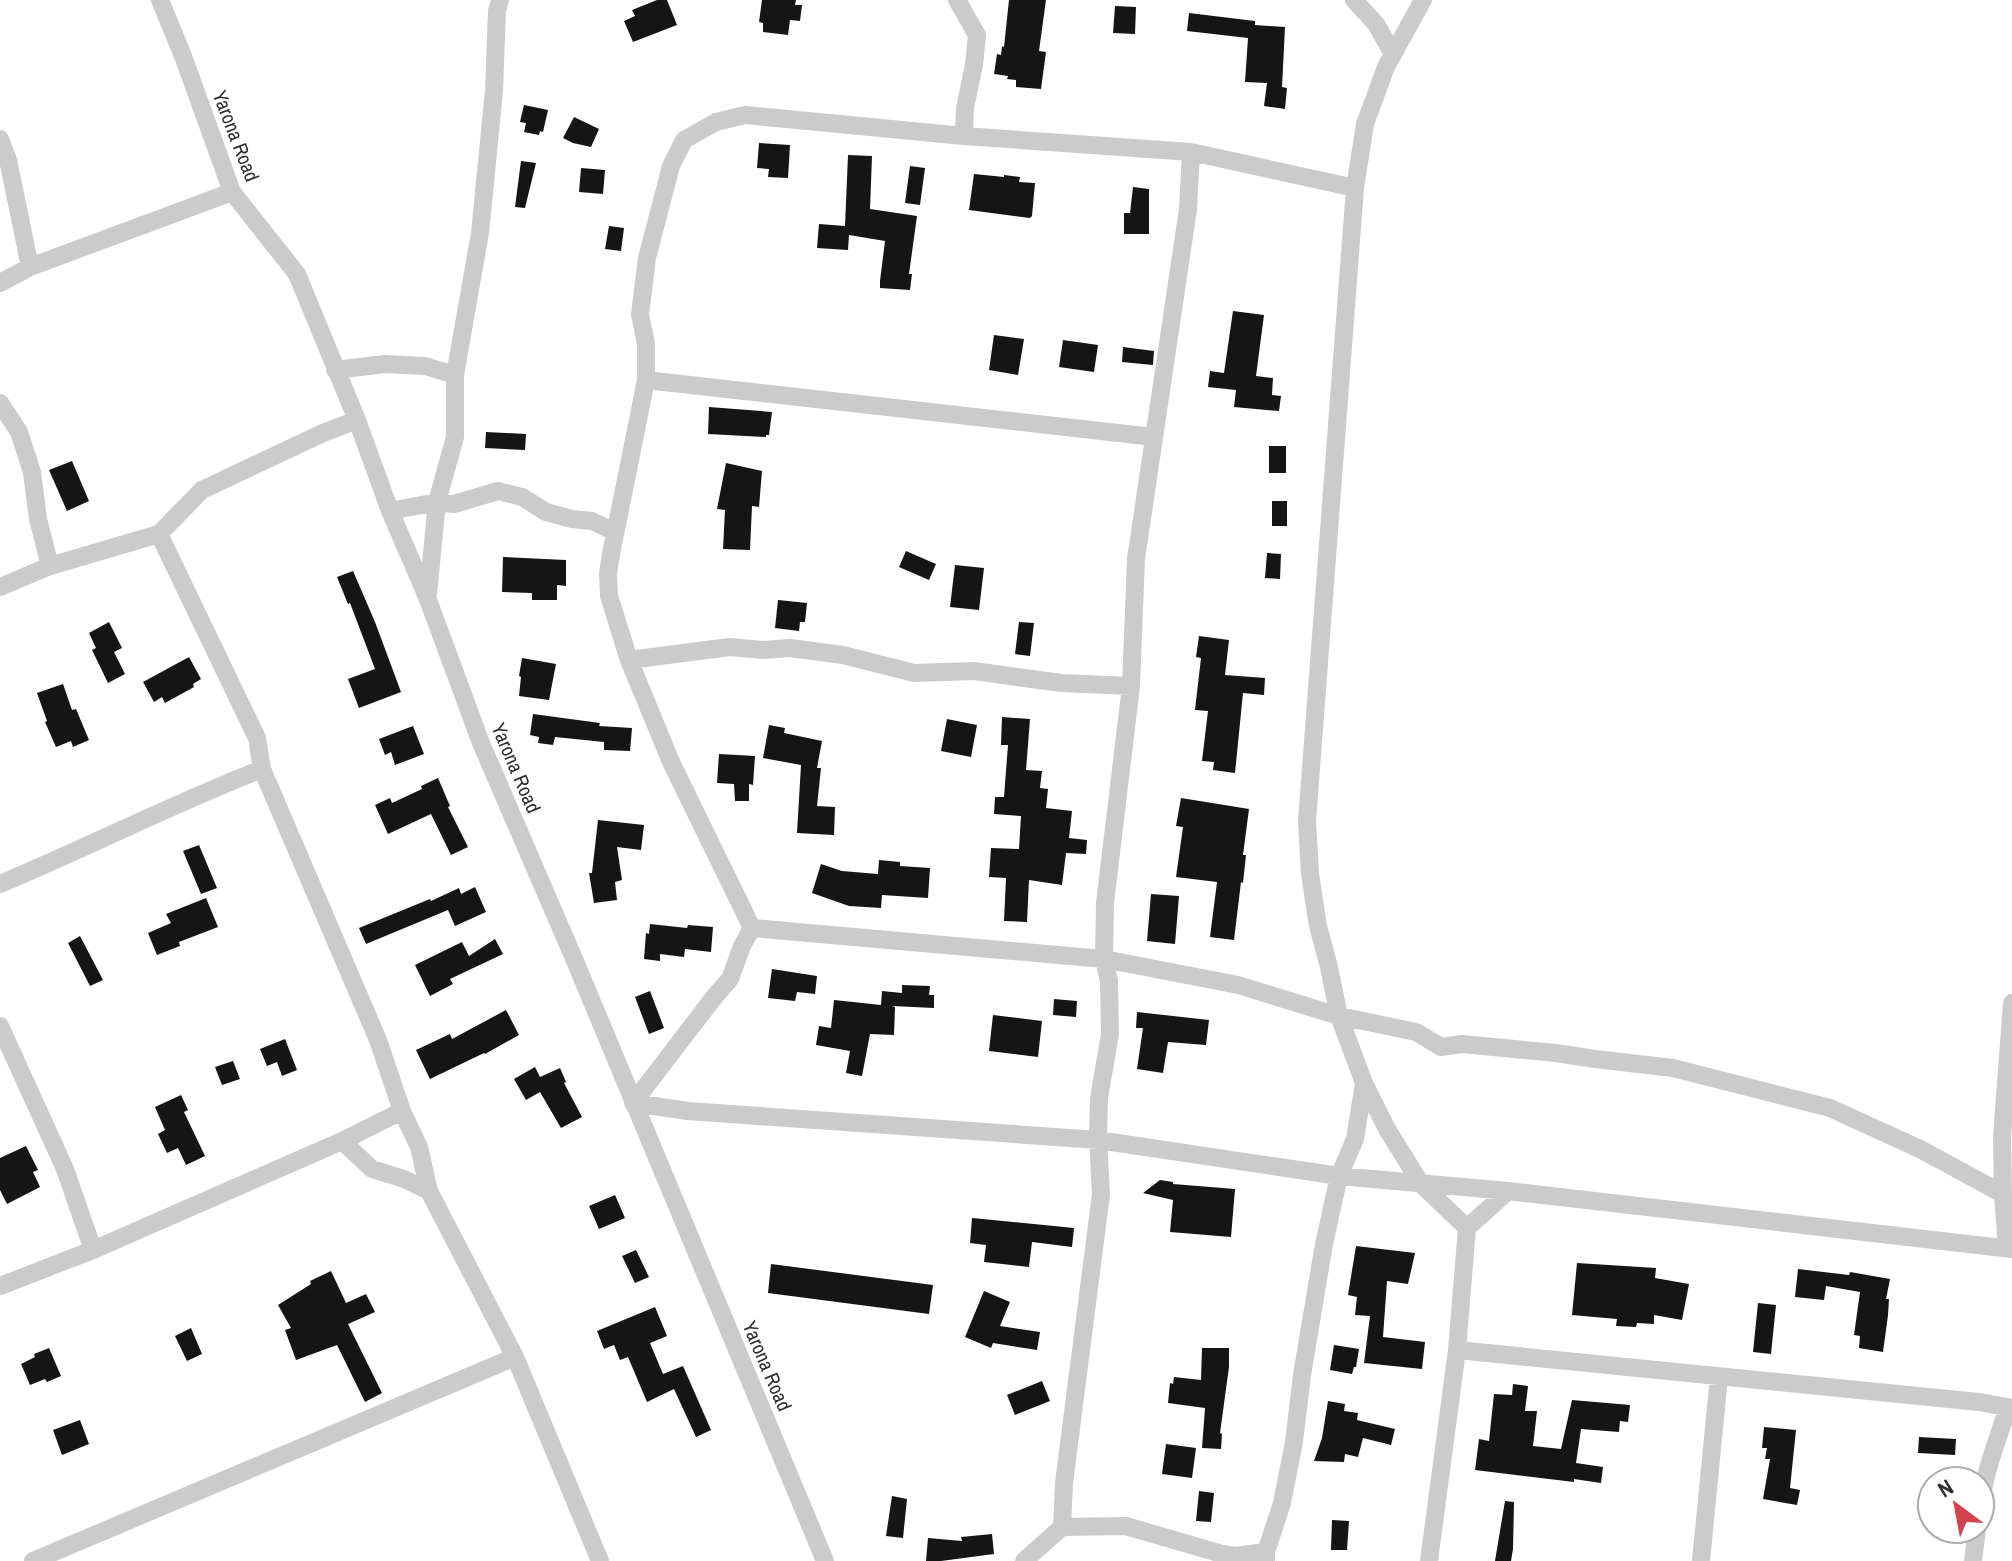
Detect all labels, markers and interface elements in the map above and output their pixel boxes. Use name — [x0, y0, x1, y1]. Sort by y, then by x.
street label: Yarona Road — [207, 86, 266, 185]
street label: Yarona Road — [485, 719, 548, 817]
street label: Yarona Road — [736, 1317, 799, 1415]
north arrow — [1916, 1465, 1996, 1545]
text: N — [1932, 1472, 1959, 1504]

